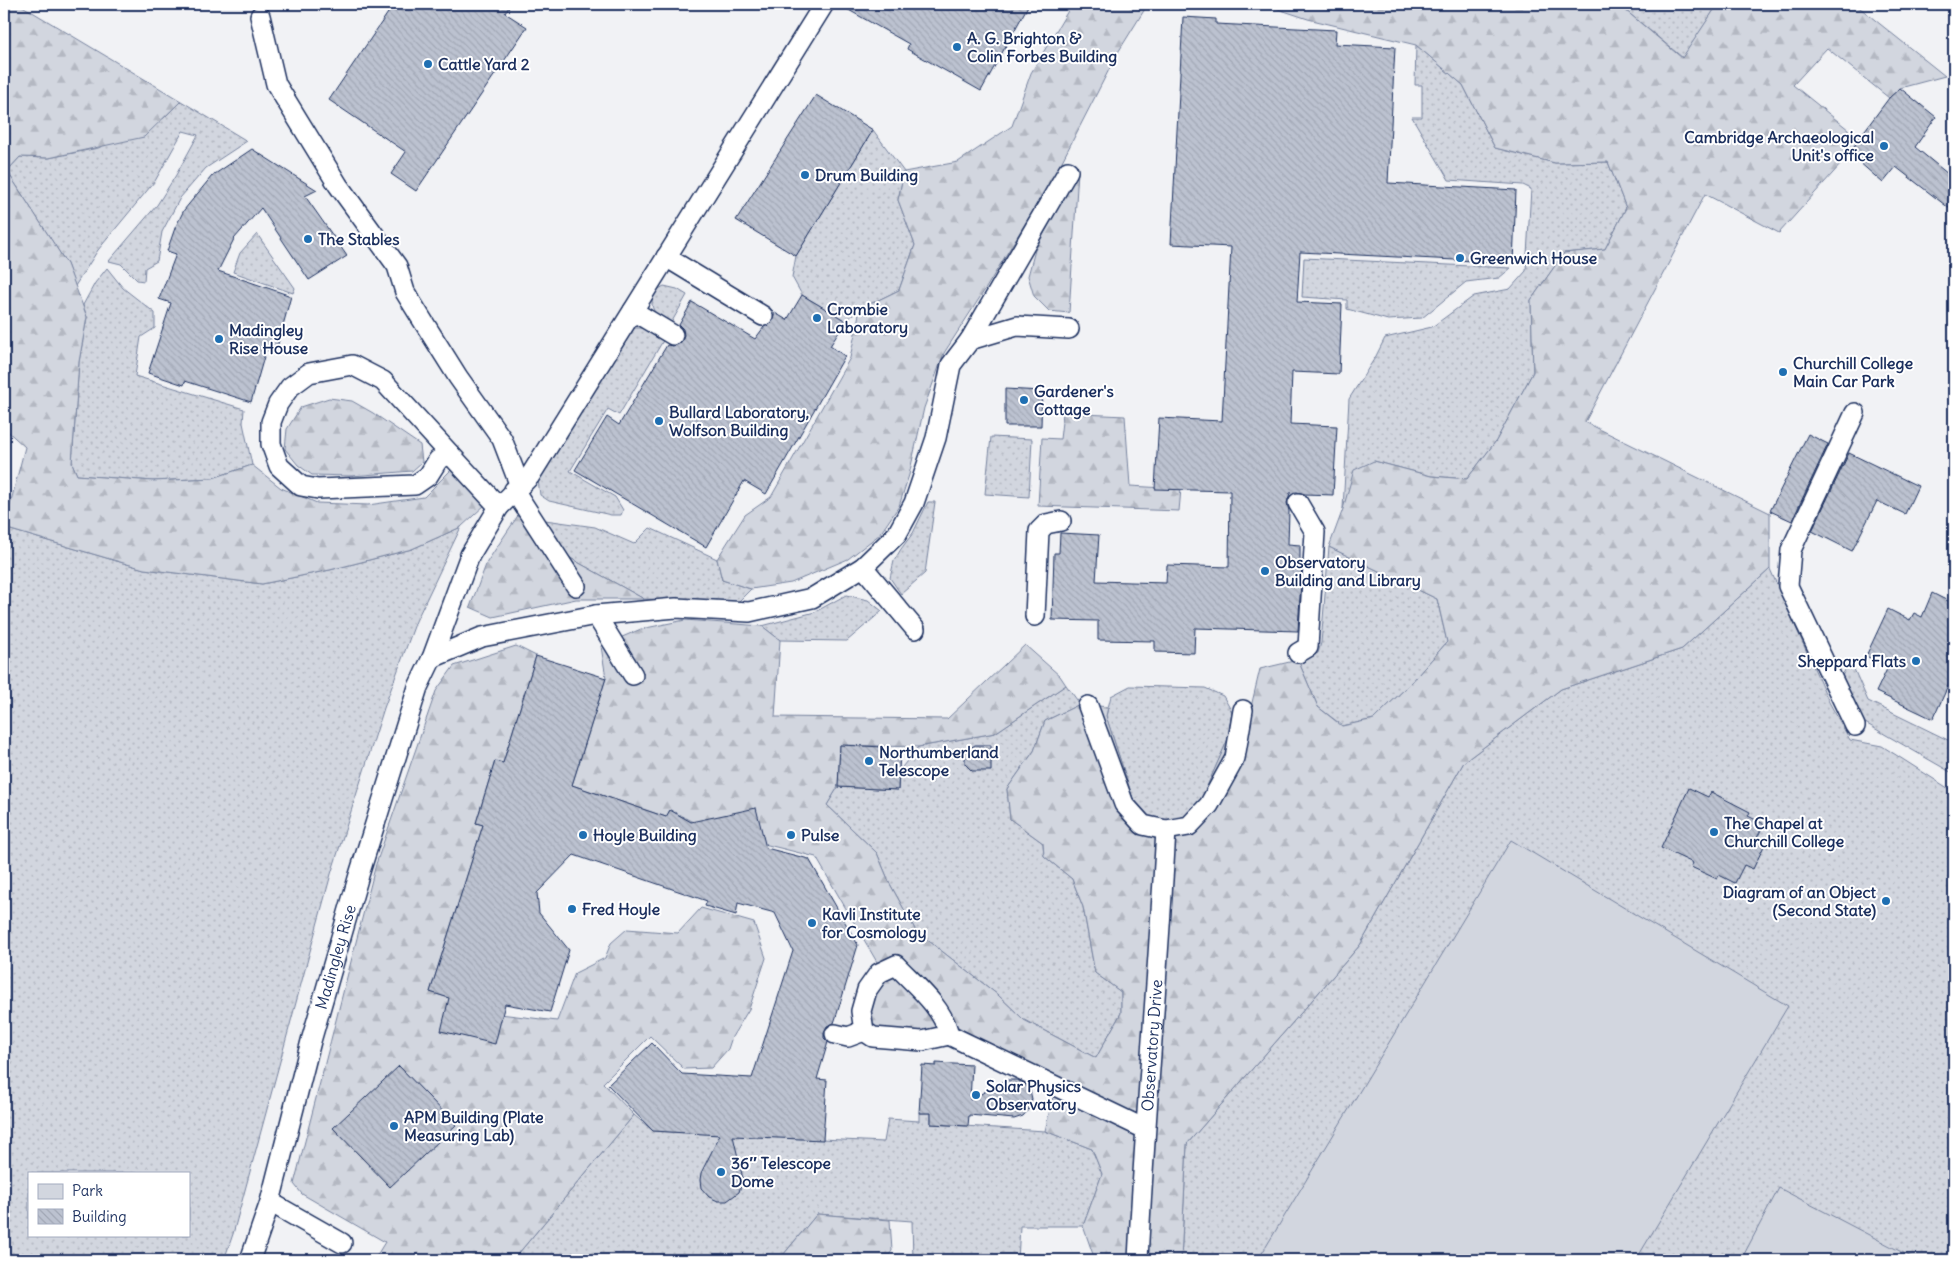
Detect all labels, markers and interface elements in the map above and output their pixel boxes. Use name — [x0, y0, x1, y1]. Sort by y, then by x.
place label: A. G. Brighton & Colin Forbes Building — [967, 28, 1117, 67]
marker: A. G. Brighton & Colin Forbes Building — [951, 41, 963, 53]
place label: Cattle Yard 2 — [438, 54, 530, 74]
marker: Cattle Yard 2 — [422, 58, 434, 70]
place label: Cambridge Archaeological Unit's office — [1684, 127, 1874, 165]
marker: Cambridge Archaeological Unit's office — [1878, 140, 1890, 152]
place label: Drum Building — [815, 165, 918, 186]
marker: Drum Building — [799, 169, 811, 181]
place label: The Stables — [318, 229, 400, 249]
marker: The Stables — [302, 233, 314, 245]
place label: Greenwich House — [1470, 248, 1597, 268]
marker: Greenwich House — [1454, 252, 1466, 264]
place label: Crombie Laboratory — [827, 299, 908, 338]
marker: Crombie Laboratory — [811, 312, 823, 324]
place label: Madingley Rise House — [229, 320, 309, 358]
marker: Madingley Rise House — [213, 333, 225, 345]
place label: Churchill College Main Car Park — [1793, 353, 1913, 391]
marker: Churchill College Main Car Park — [1777, 366, 1789, 378]
place label: Gardener's Cottage — [1034, 381, 1114, 420]
marker: Gardener's Cottage — [1018, 394, 1030, 406]
place label: Bullard Laboratory, Wolfson Building — [669, 402, 809, 441]
marker: Bullard Laboratory, Wolfson Building — [653, 415, 665, 427]
place label: Observatory Building and Library — [1275, 552, 1421, 591]
marker: Observatory Building and Library — [1259, 565, 1271, 577]
place label: Sheppard Flats — [1798, 651, 1906, 672]
marker: Sheppard Flats — [1910, 655, 1922, 667]
place label: Northumberland Telescope — [879, 742, 999, 781]
marker: Northumberland Telescope — [863, 755, 875, 767]
place label: The Chapel at Churchill College — [1724, 813, 1844, 852]
place label: Hoyle Building — [593, 825, 697, 846]
place label: Pulse — [801, 825, 840, 845]
marker: The Chapel at Churchill College — [1708, 826, 1720, 838]
marker: Hoyle Building — [577, 829, 589, 841]
marker: Pulse — [785, 829, 797, 841]
place label: Diagram of an Object (Second State) — [1723, 882, 1877, 921]
marker: Diagram of an Object (Second State) — [1880, 895, 1892, 907]
place label: Fred Hoyle — [582, 899, 660, 920]
street label: Madingley Rise — [311, 902, 360, 1012]
marker: Fred Hoyle — [566, 903, 578, 915]
place label: Kavli Institute for Cosmology — [822, 904, 927, 943]
marker: Kavli Institute for Cosmology — [806, 917, 818, 929]
street label: Observatory Drive — [1137, 979, 1166, 1112]
place label: Solar Physics Observatory — [986, 1076, 1081, 1115]
marker: Solar Physics Observatory — [970, 1089, 982, 1101]
place label: APM Building (Plate Measuring Lab) — [404, 1107, 544, 1146]
marker: APM Building (Plate Measuring Lab) — [388, 1120, 400, 1132]
place label: 36″ Telescope Dome — [731, 1153, 831, 1191]
marker: 36″ Telescope Dome — [715, 1166, 727, 1178]
legend — [28, 1172, 190, 1236]
text: Park — [72, 1181, 103, 1200]
text: Building — [72, 1207, 127, 1226]

